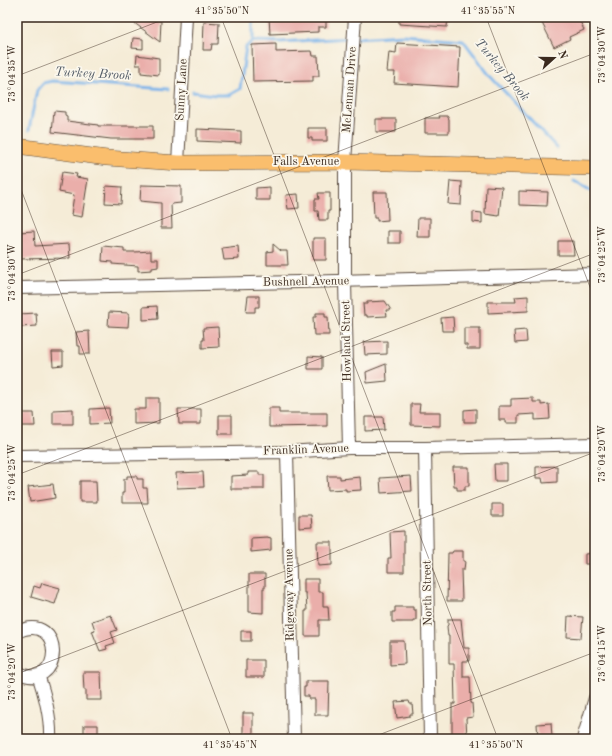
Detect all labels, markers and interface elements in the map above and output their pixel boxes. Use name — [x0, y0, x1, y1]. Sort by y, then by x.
text: 41°35'50"N — [195, 6, 250, 16]
text: 41°35'55"N — [461, 6, 516, 16]
text: 73°04'30"W — [597, 26, 607, 84]
water label: Turkey Brook — [472, 36, 532, 104]
north arrow — [534, 38, 574, 78]
text: 73°04'35"W — [7, 45, 17, 103]
street label: McLennan Drive — [341, 46, 359, 134]
text: N — [555, 49, 569, 61]
street label: Sunny Lane — [174, 58, 190, 122]
water label: Turkey Brook — [54, 65, 132, 83]
street label: Falls Avenue — [273, 156, 340, 168]
text: 73°04'25"W — [597, 226, 607, 284]
text: 73°04'30"W — [7, 244, 17, 302]
street label: Bushnell Avenue — [263, 275, 350, 289]
street label: Howland Street — [340, 300, 354, 382]
text: 73°04'20"W — [597, 425, 607, 483]
street label: Franklin Avenue — [263, 442, 350, 457]
text: 73°04'25"W — [7, 444, 17, 502]
street label: Ridgeway Avenue — [283, 548, 297, 641]
street label: North Street — [421, 560, 435, 626]
text: 73°04'15"W — [597, 625, 607, 683]
text: 73°04'20"W — [7, 643, 17, 701]
text: 41°35'45"N — [203, 740, 258, 750]
text: 41°35'50"N — [469, 740, 524, 750]

